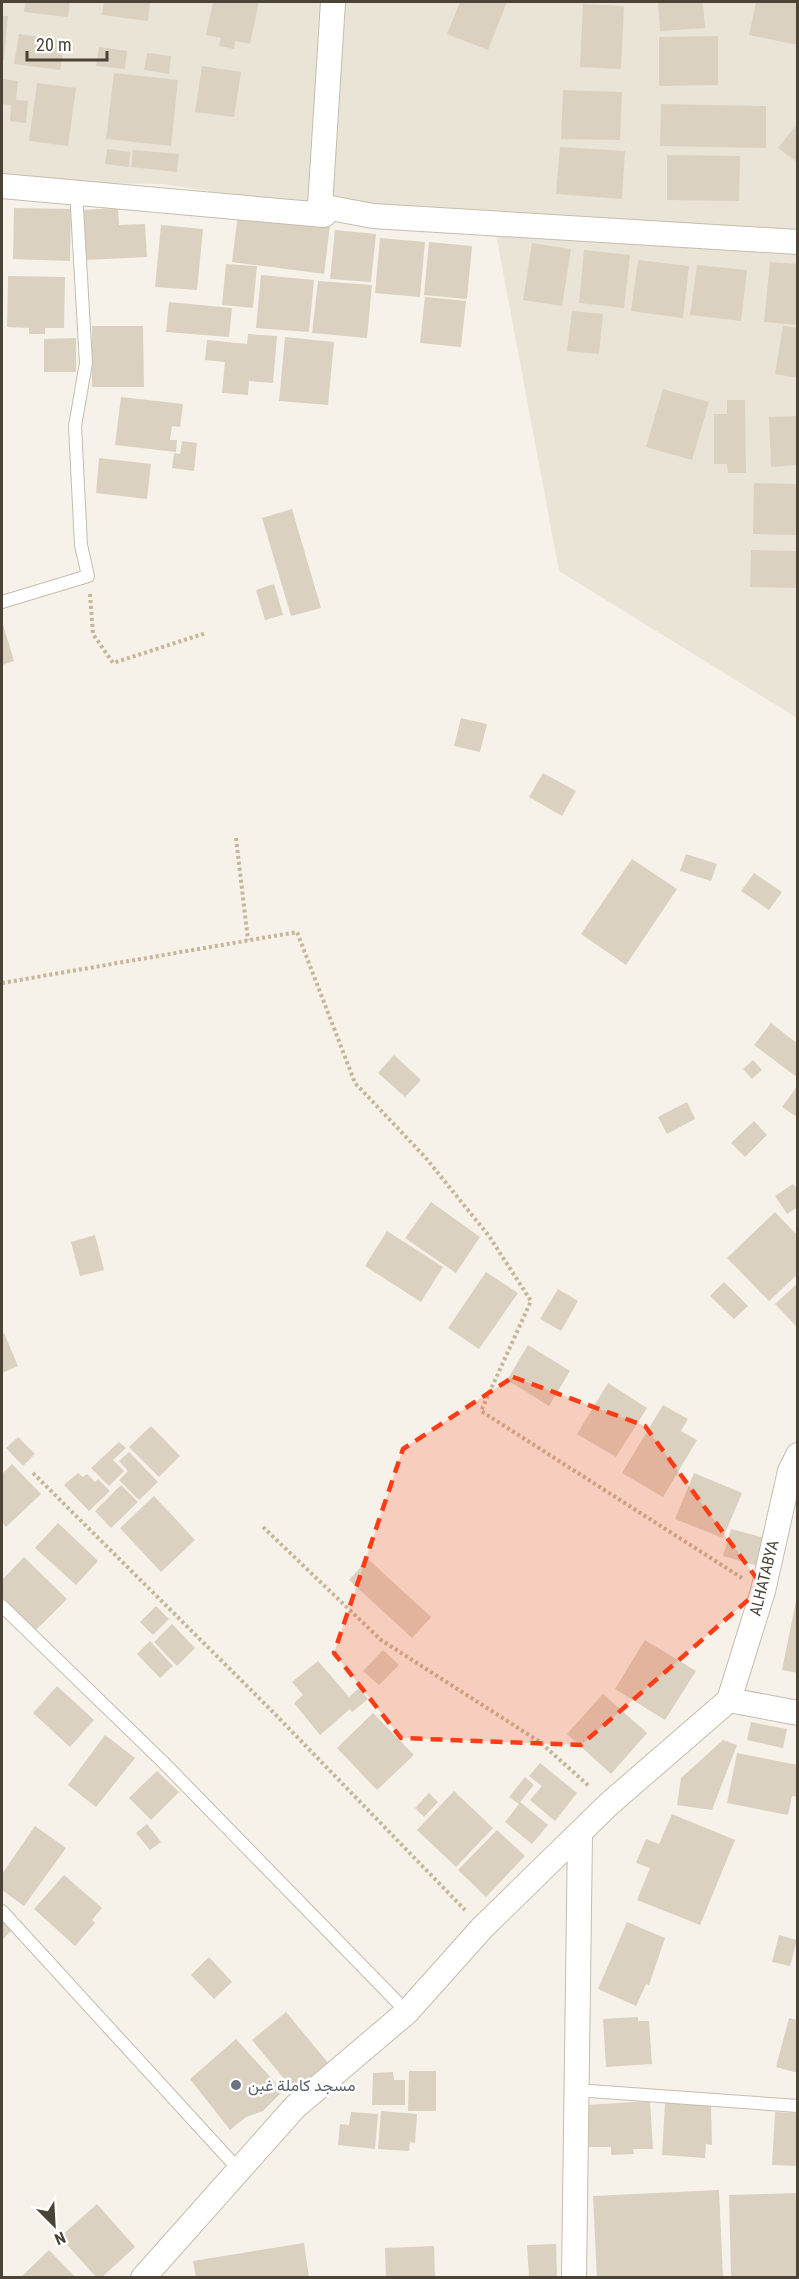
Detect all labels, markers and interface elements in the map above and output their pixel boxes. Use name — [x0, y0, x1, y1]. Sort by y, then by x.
scale bar — [27, 24, 106, 62]
text: 20 m — [36, 34, 71, 55]
street label: ALHATABYA — [745, 1538, 783, 1618]
place label: مسجد كاملة غبن — [248, 2076, 355, 2096]
marker: مسجد كاملة غبن — [229, 2078, 243, 2092]
north arrow — [24, 2195, 84, 2255]
text: N — [52, 2228, 68, 2249]

